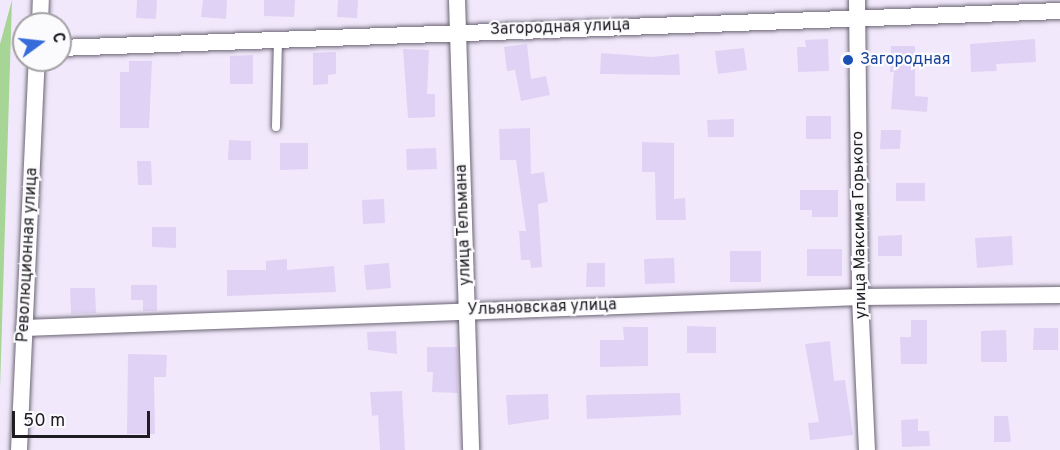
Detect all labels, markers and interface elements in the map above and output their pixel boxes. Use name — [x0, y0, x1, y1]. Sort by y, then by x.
north arrow — [12, 12, 72, 72]
street label: Загородная улица — [490, 16, 630, 40]
text: С — [46, 30, 68, 45]
place label: Загородная — [860, 50, 950, 70]
marker: Загородная — [841, 53, 855, 67]
street label: улица Максима Горького — [849, 131, 871, 319]
street label: улица Тельмана — [452, 164, 476, 286]
street label: Революционная улица — [14, 167, 42, 343]
street label: Ульяновская улица — [467, 296, 617, 320]
scale bar — [15, 399, 153, 437]
text: 50 m — [23, 410, 65, 433]

